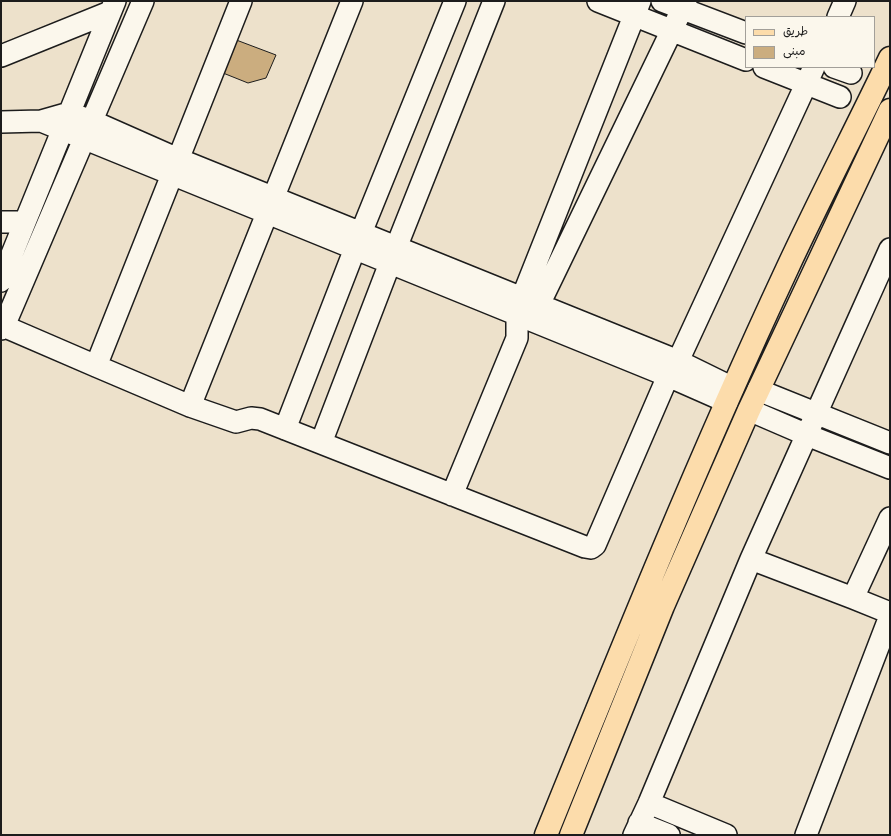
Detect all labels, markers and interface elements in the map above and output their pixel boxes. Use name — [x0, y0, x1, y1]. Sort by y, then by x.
legend — [745, 16, 875, 68]
text: طريق — [783, 24, 808, 39]
text: مبنى — [783, 44, 806, 59]

